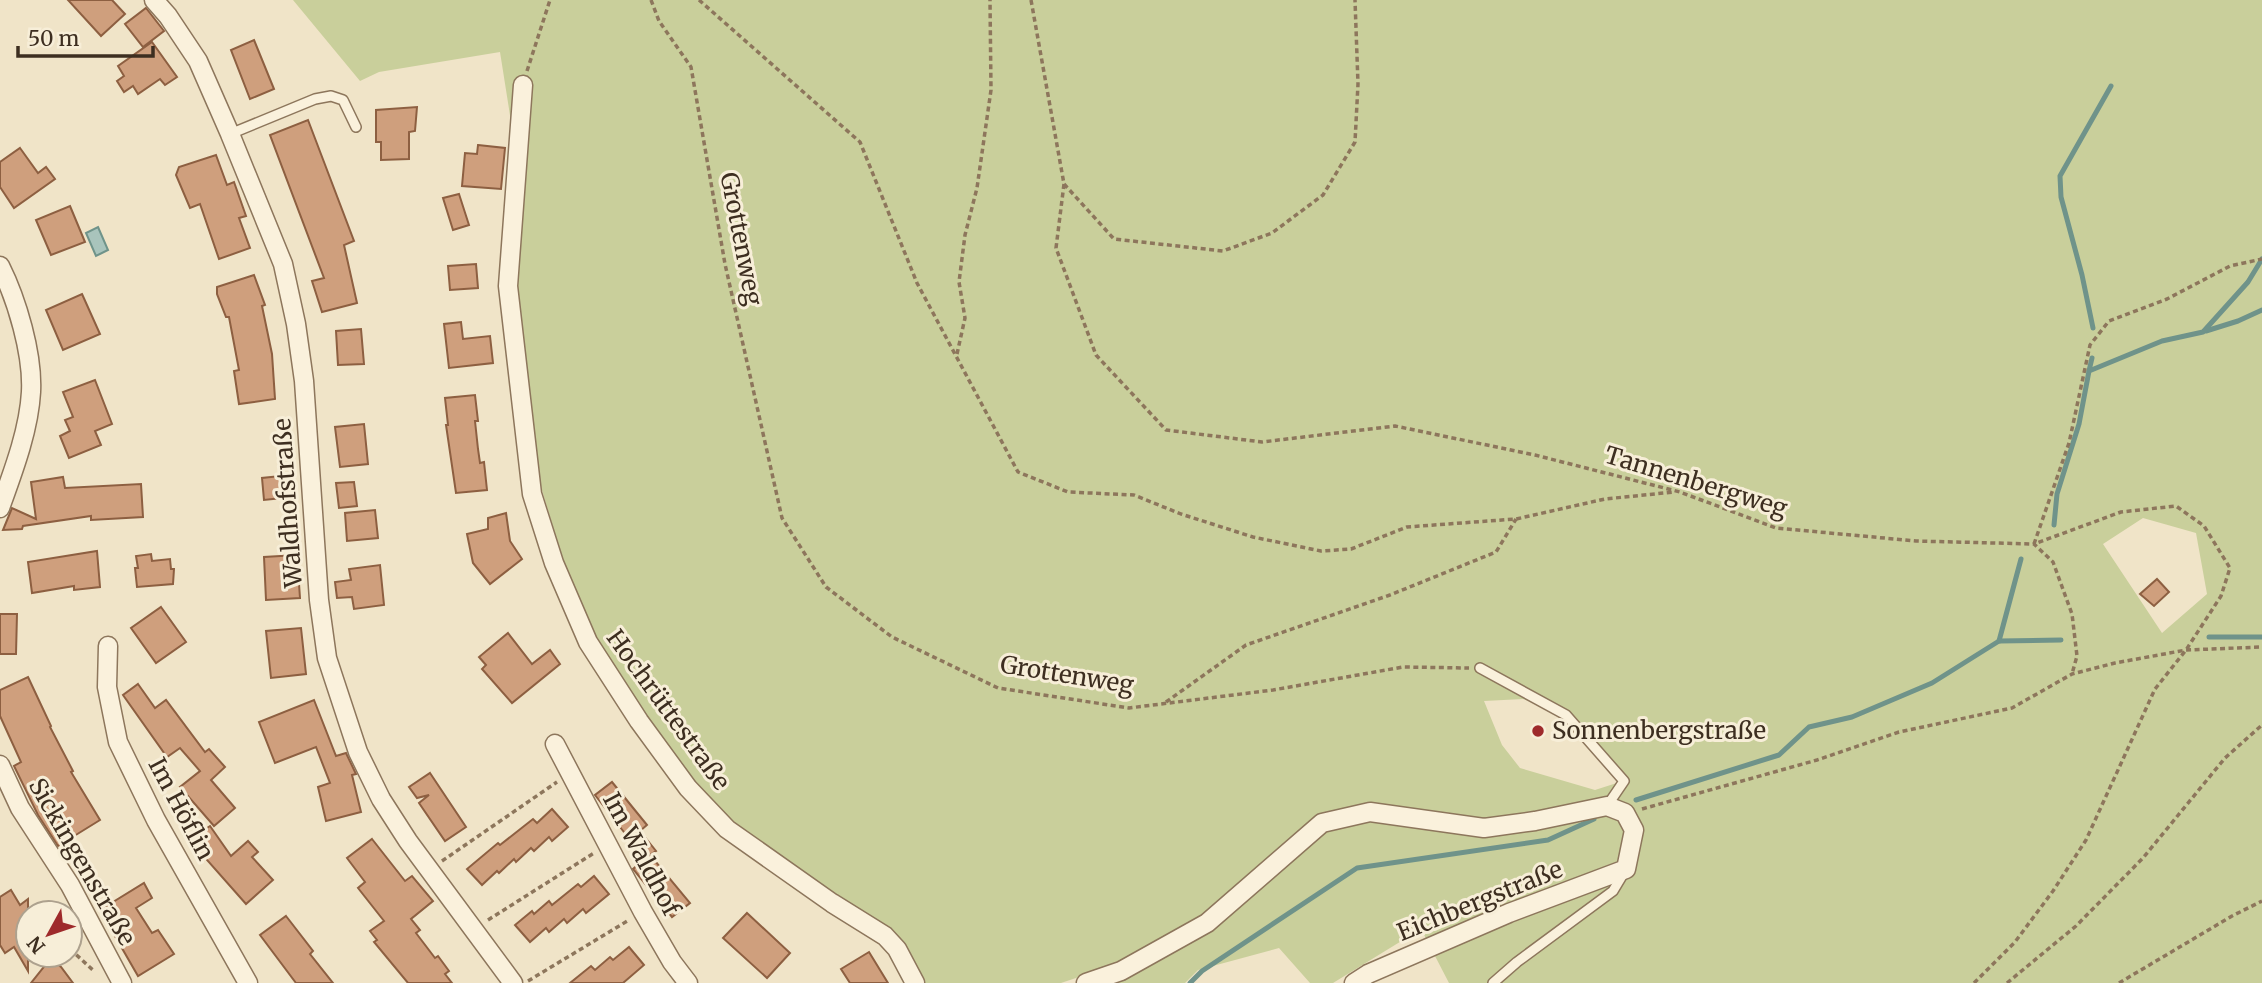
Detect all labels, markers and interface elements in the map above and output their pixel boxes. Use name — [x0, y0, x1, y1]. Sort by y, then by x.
scale bar — [18, 14, 152, 58]
text: 50 m — [28, 25, 79, 52]
street label: Grottenweg — [713, 170, 770, 308]
street label: Waldhofstraße — [266, 417, 309, 590]
street label: Tannenbergweg — [1601, 439, 1792, 524]
street label: Hochrüttestraße — [600, 623, 737, 796]
street label: Grottenweg — [998, 649, 1137, 700]
place label: Sonnenbergstraße — [1552, 715, 1766, 746]
marker: Sonnenbergstraße — [1530, 723, 1546, 739]
street label: Im Höflin — [142, 752, 221, 865]
street label: Sickingenstraße — [22, 773, 143, 951]
street label: Im Waldhof — [596, 787, 687, 921]
street label: Eichbergstraße — [1393, 853, 1567, 948]
north arrow — [14, 899, 84, 969]
text: N — [22, 931, 50, 958]

